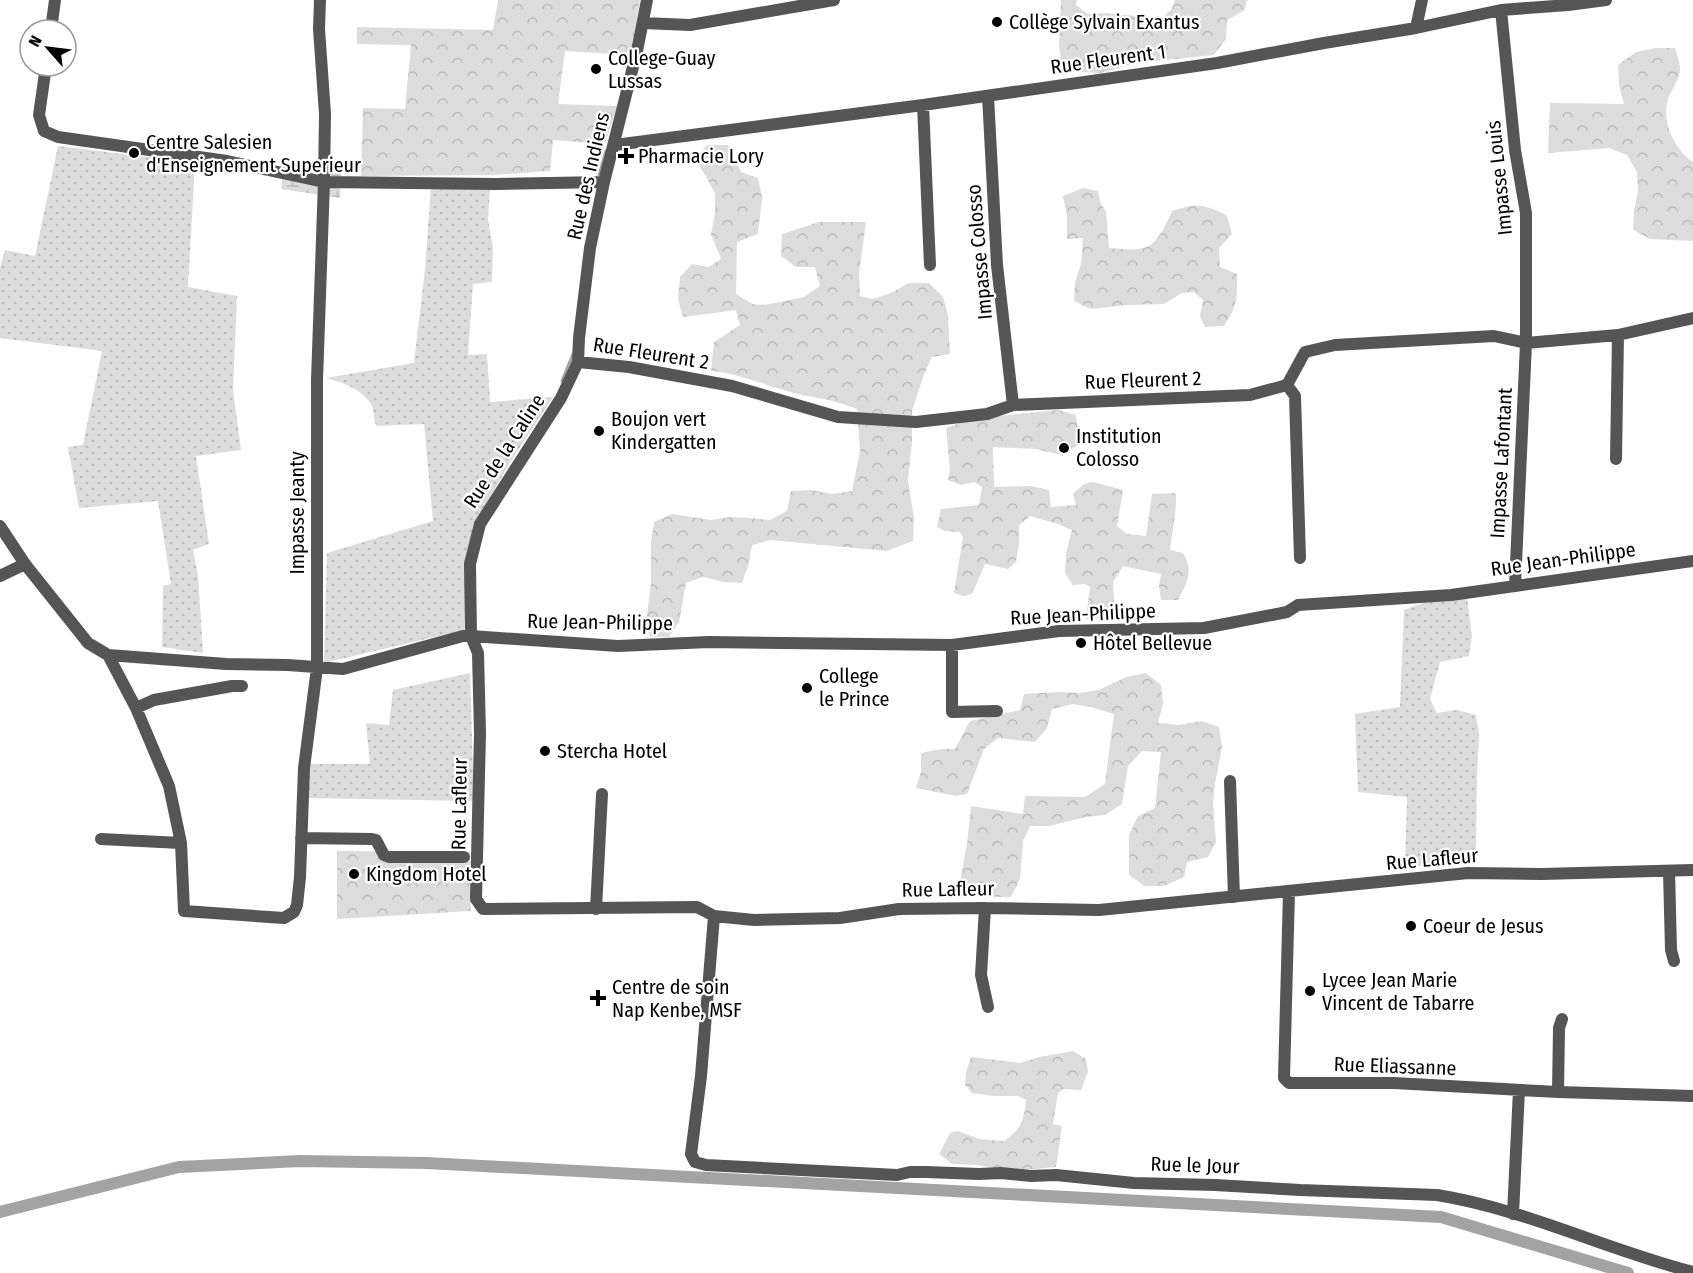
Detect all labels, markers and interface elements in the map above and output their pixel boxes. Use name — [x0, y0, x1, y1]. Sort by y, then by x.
place label: Collège Sylvain Exantus — [1009, 10, 1199, 34]
marker: Collège Sylvain Exantus — [990, 15, 1004, 29]
north arrow — [18, 18, 78, 78]
text: N — [25, 32, 46, 50]
street label: Rue Fleurent 1 — [1049, 39, 1167, 79]
place label: College-Guay Lussas — [608, 46, 715, 93]
marker: College-Guay Lussas — [589, 62, 603, 76]
street label: Rue des Indiens — [562, 110, 614, 242]
street label: Impasse Louis — [1481, 119, 1517, 237]
place label: Centre Salesien d'Enseignement Superieur — [146, 130, 361, 177]
place label: Pharmacie Lory — [638, 144, 764, 168]
marker: Centre Salesien d'Enseignement Superieur — [127, 146, 141, 160]
marker: Pharmacie Lory — [619, 149, 633, 163]
street label: Impasse Colosso — [961, 183, 997, 321]
street label: Rue Fleurent 2 — [591, 332, 711, 374]
street label: Rue Fleurent 2 — [1084, 366, 1202, 394]
street label: Impasse Lafontant — [1485, 387, 1517, 539]
street label: Rue de la Caline — [458, 389, 550, 513]
place label: Boujon vert Kindergatten — [611, 407, 716, 454]
marker: Boujon vert Kindergatten — [592, 424, 606, 438]
place label: Institution Colosso — [1076, 424, 1162, 471]
marker: Institution Colosso — [1057, 441, 1071, 455]
street label: Impasse Jeanty — [285, 451, 309, 575]
street label: Rue Jean-Philippe — [1489, 537, 1637, 581]
street label: Rue Jean-Philippe — [1009, 598, 1157, 630]
street label: Rue Jean-Philippe — [527, 609, 673, 635]
place label: Hôtel Bellevue — [1093, 631, 1212, 655]
marker: Hôtel Bellevue — [1074, 636, 1088, 650]
place label: College le Prince — [819, 664, 889, 711]
marker: College le Prince — [800, 681, 814, 695]
place label: Stercha Hotel — [557, 739, 667, 763]
marker: Stercha Hotel — [538, 744, 552, 758]
street label: Rue Lafleur — [446, 757, 472, 851]
street label: Rue Lafleur — [1385, 843, 1479, 875]
place label: Kingdom Hotel — [366, 862, 487, 886]
marker: Kingdom Hotel — [347, 867, 361, 881]
street label: Rue Lafleur — [901, 876, 995, 902]
place label: Coeur de Jesus — [1423, 914, 1543, 938]
marker: Coeur de Jesus — [1404, 919, 1418, 933]
place label: Lycee Jean Marie Vincent de Tabarre — [1322, 968, 1475, 1015]
place label: Centre de soin Nap Kenbe, MSF — [612, 975, 742, 1022]
marker: Lycee Jean Marie Vincent de Tabarre — [1303, 984, 1317, 998]
marker: Centre de soin Nap Kenbe, MSF — [589, 989, 607, 1007]
street label: Rue Eliassanne — [1333, 1052, 1457, 1080]
street label: Rue le Jour — [1150, 1151, 1240, 1179]

